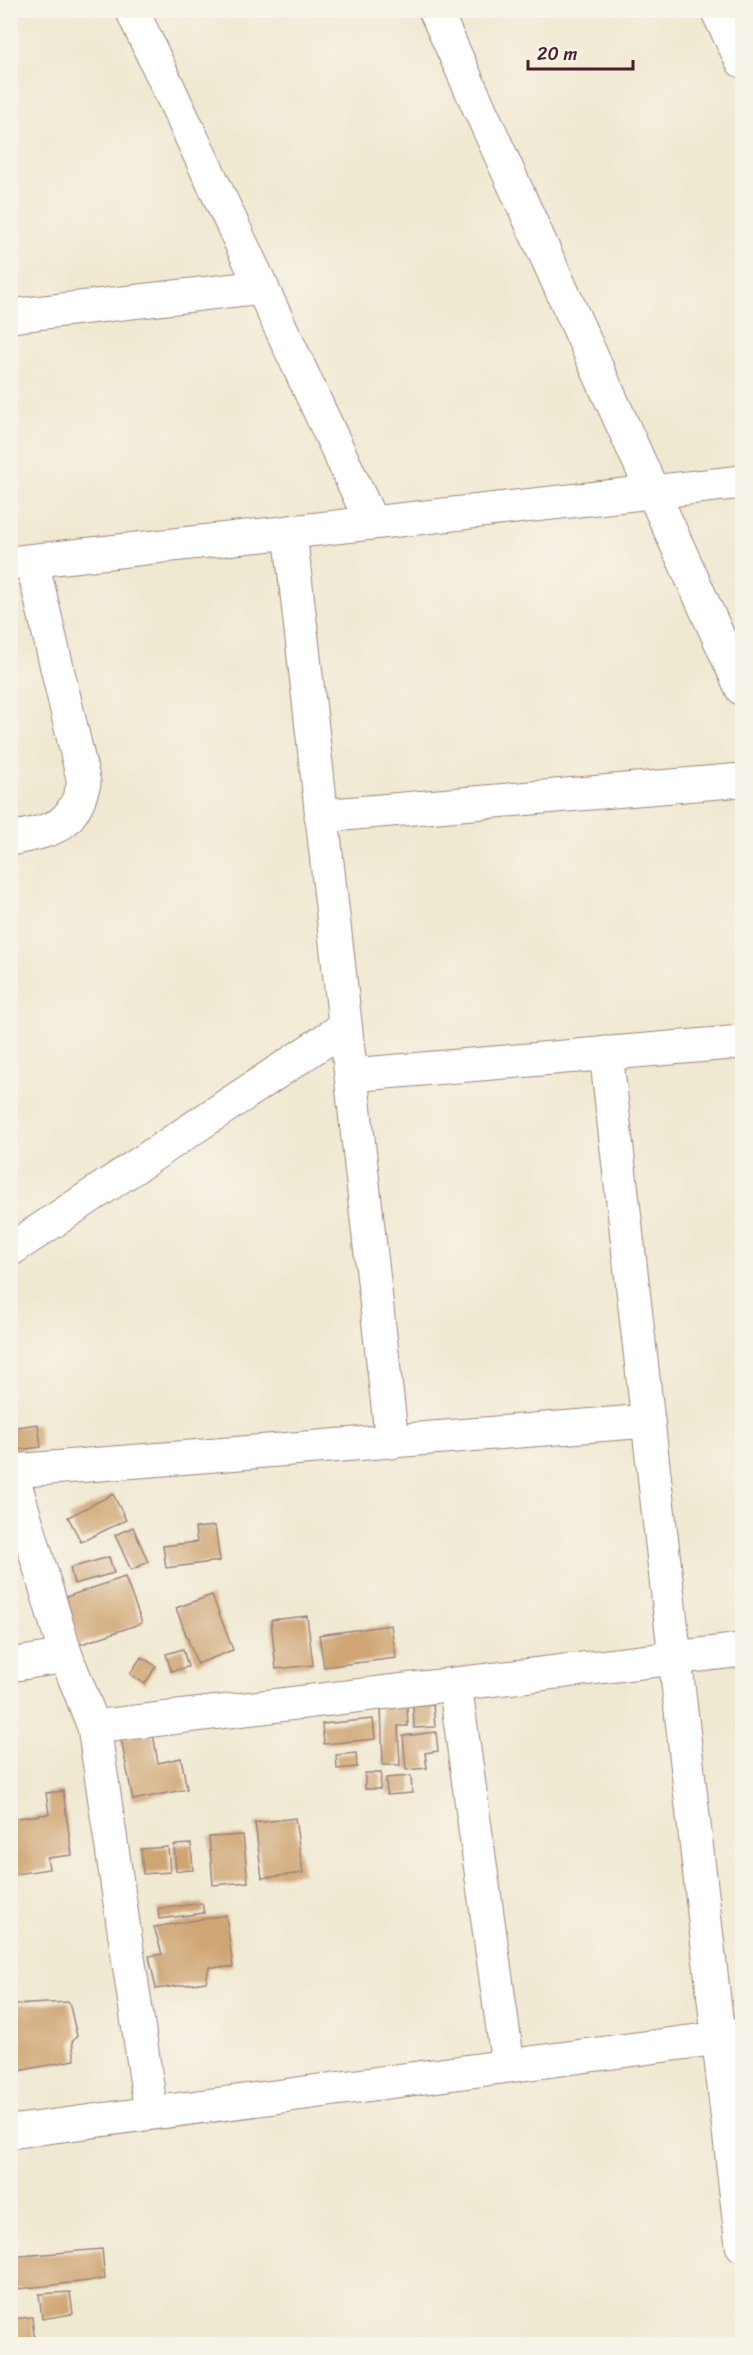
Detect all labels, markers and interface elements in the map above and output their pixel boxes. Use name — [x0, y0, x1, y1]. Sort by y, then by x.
scale bar — [528, 33, 633, 71]
text: 20 m — [537, 38, 577, 70]

